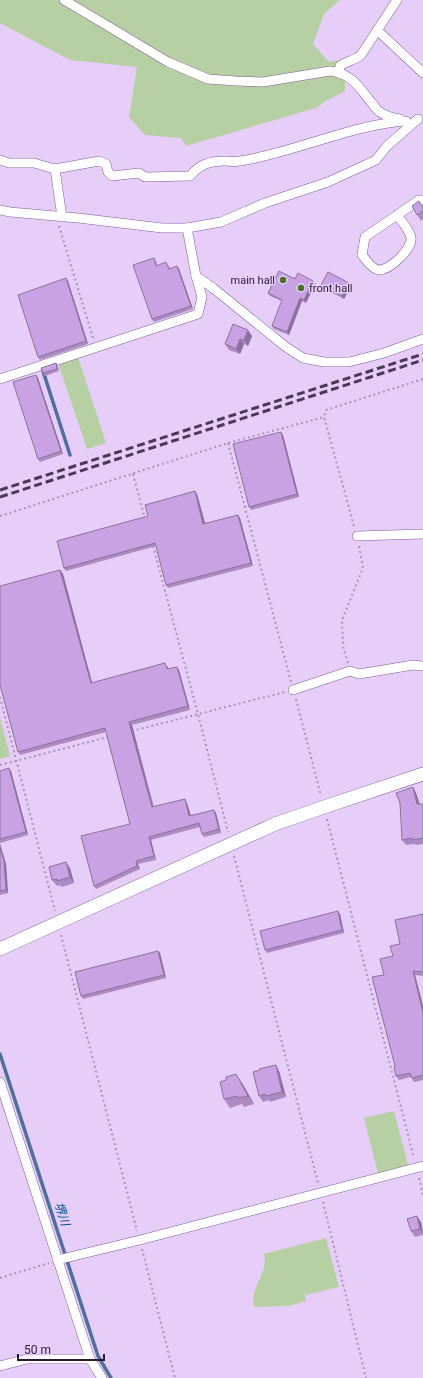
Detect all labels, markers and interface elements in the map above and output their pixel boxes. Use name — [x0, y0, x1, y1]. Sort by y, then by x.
place label: main hall — [231, 274, 275, 287]
marker: main hall — [278, 275, 288, 285]
place label: front hall — [309, 282, 353, 295]
marker: front hall — [296, 283, 306, 293]
water label: 堺川 — [52, 1200, 73, 1229]
scale bar — [18, 1336, 104, 1362]
text: 50 m — [24, 1343, 51, 1357]

